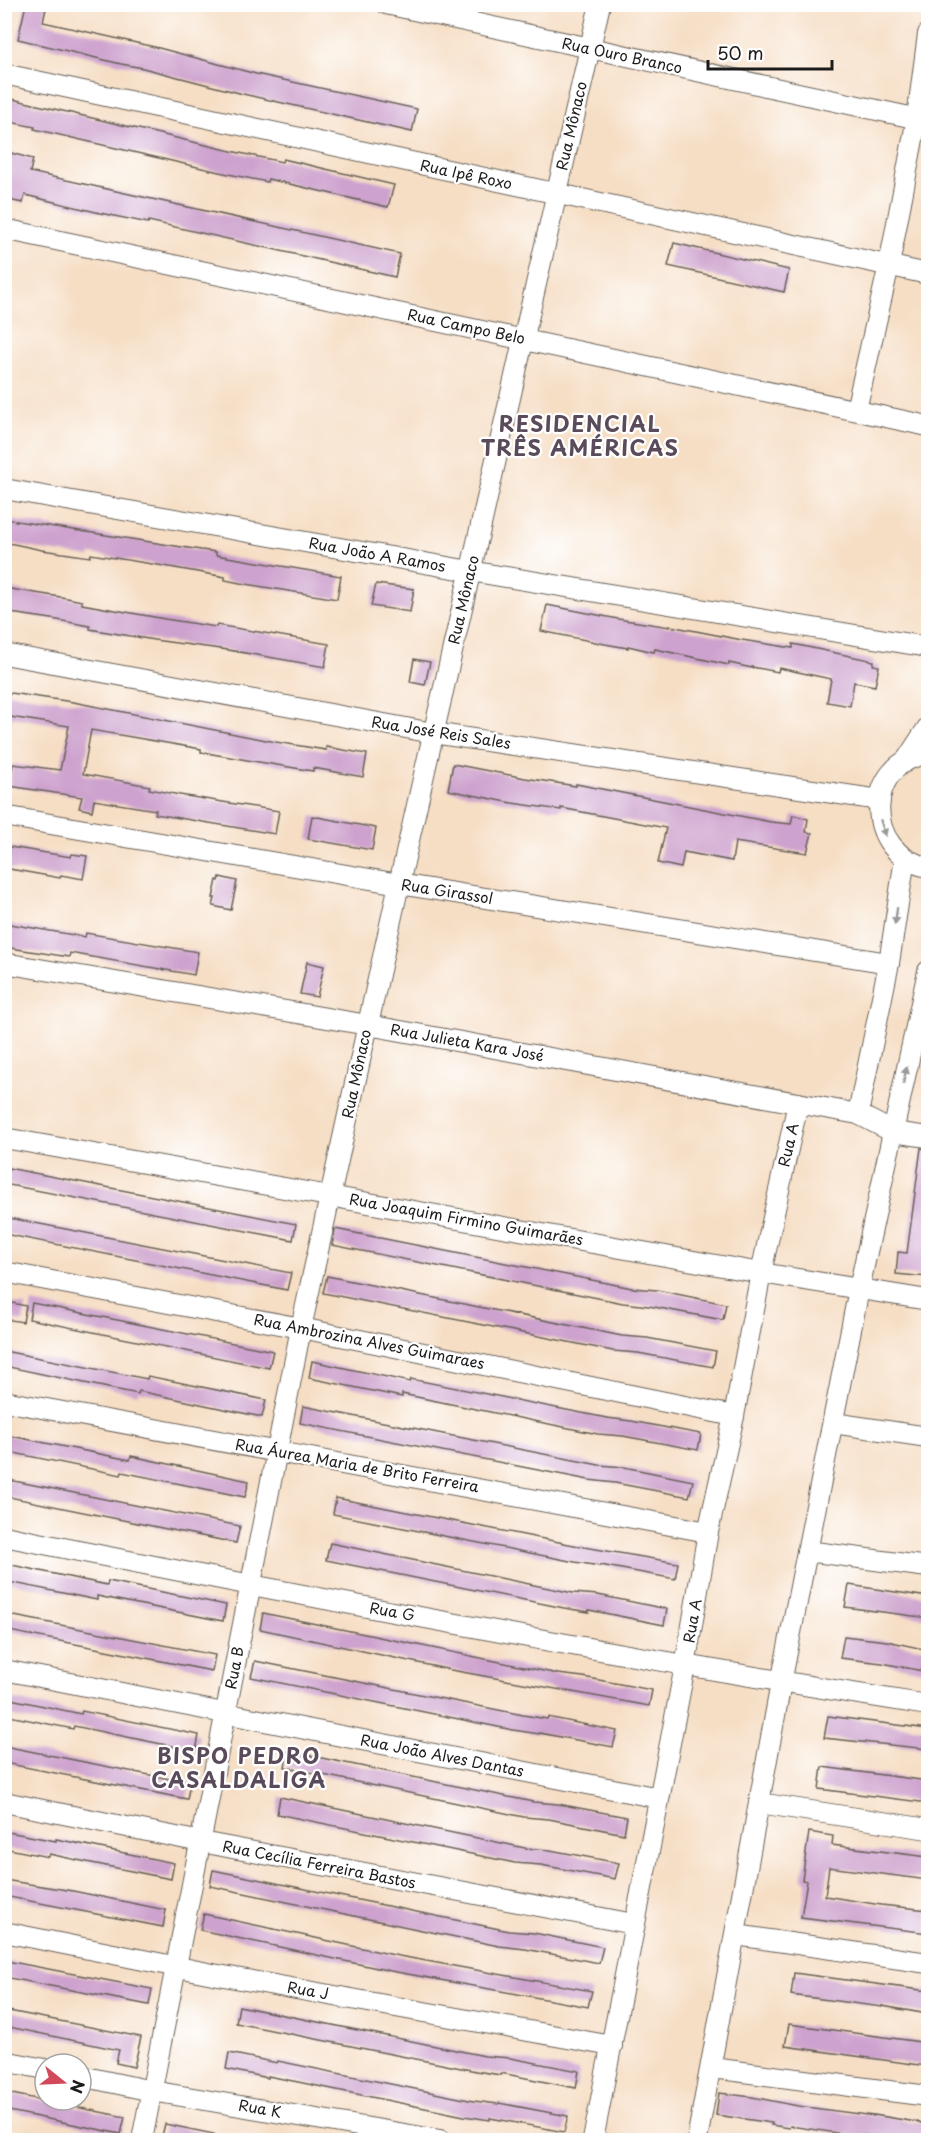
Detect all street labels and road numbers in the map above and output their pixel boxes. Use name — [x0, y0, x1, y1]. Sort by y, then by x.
street label: Rua Ouro Branco — [560, 31, 685, 79]
street label: Rua Mônaco — [549, 79, 592, 172]
street label: Rua Ipê Roxo — [418, 153, 514, 195]
street label: Rua Campo Belo — [405, 302, 527, 349]
street label: Rua João A Ramos — [307, 530, 448, 577]
street label: Rua Mônaco — [441, 553, 484, 646]
street label: Rua José Reis Sales — [370, 709, 513, 754]
street label: Rua Girassol — [400, 872, 495, 909]
street label: Rua Julieta Kara José — [389, 1017, 546, 1066]
street label: Rua Mônaco — [335, 1027, 376, 1120]
street label: Rua A — [771, 1120, 804, 1169]
street label: Rua Joaquim Firmino Guimarães — [348, 1187, 585, 1250]
street label: Rua Ambrozina Alves Guimaraes — [252, 1307, 487, 1374]
street label: Rua Áurea Maria de Brito Ferreira — [234, 1432, 482, 1497]
street label: Rua G — [368, 1595, 417, 1626]
street label: Rua A — [676, 1597, 707, 1645]
street label: Rua B — [218, 1644, 249, 1691]
street label: Rua João Alves Dantas — [359, 1727, 526, 1782]
street label: Rua Cecília Ferreira Bastos — [221, 1834, 418, 1894]
street label: Rua J — [286, 1975, 331, 2004]
street label: Rua K — [237, 2092, 284, 2123]

